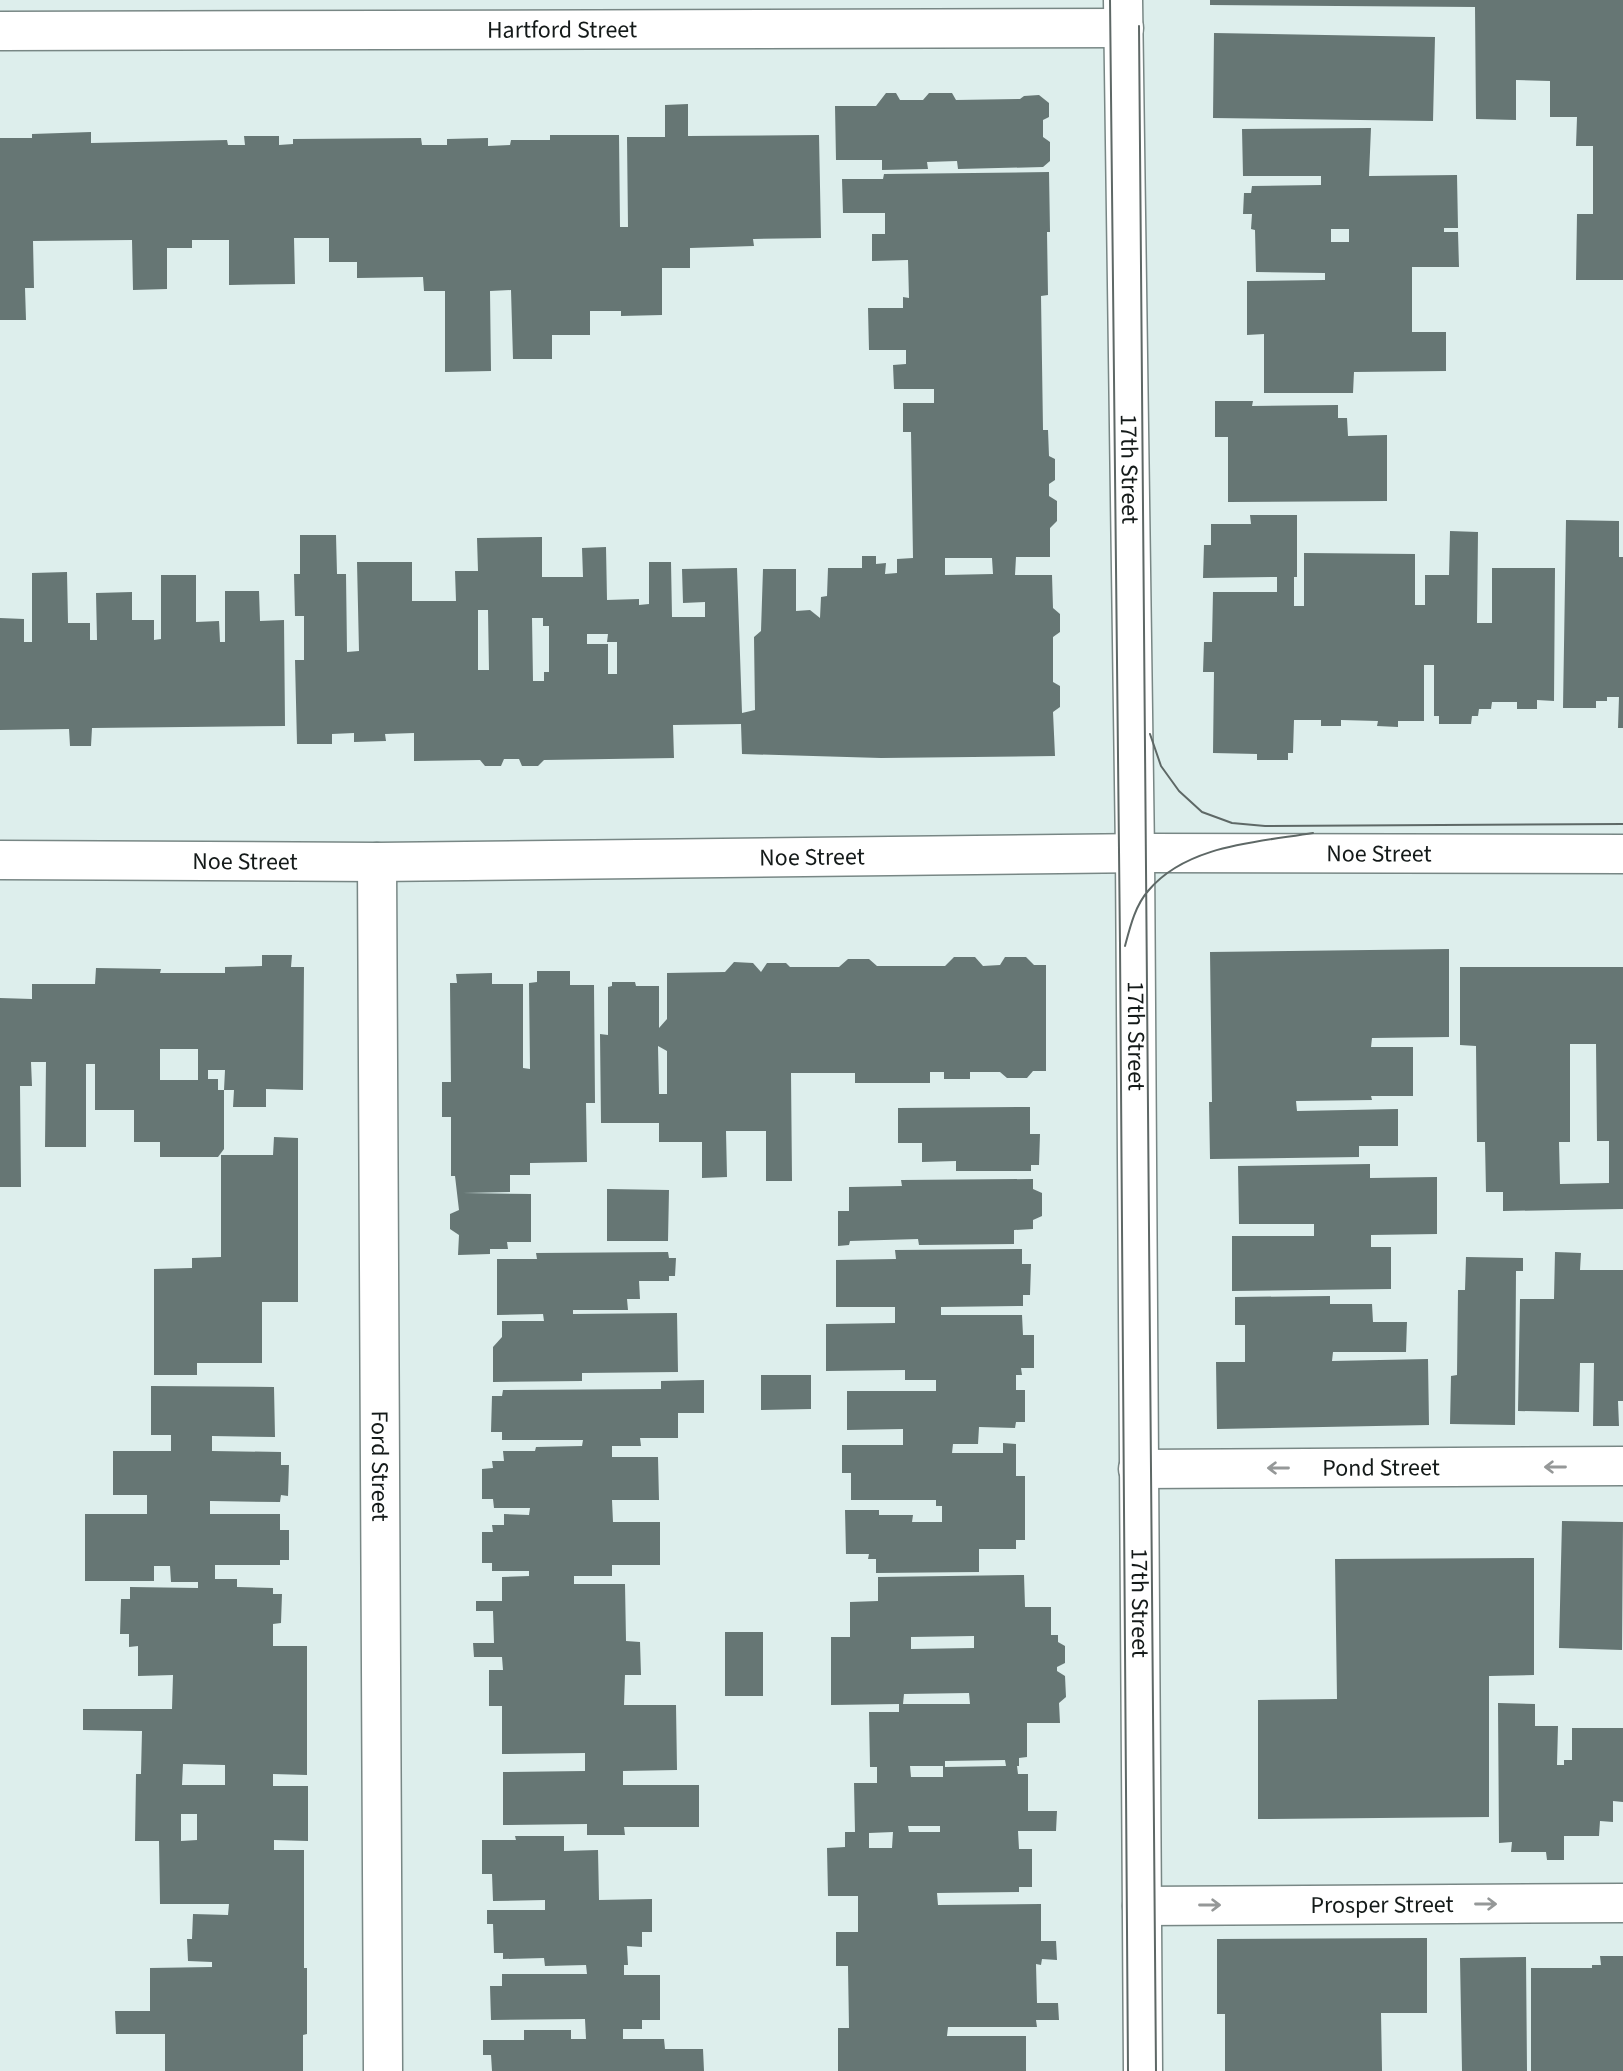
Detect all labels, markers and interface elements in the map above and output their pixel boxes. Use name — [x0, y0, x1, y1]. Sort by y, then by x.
street label: Hartford Street — [487, 12, 637, 47]
street label: 17th Street — [1111, 414, 1148, 524]
street label: Noe Street — [1326, 836, 1432, 871]
street label: Noe Street — [759, 839, 865, 875]
street label: Noe Street — [192, 844, 298, 879]
street label: 17th Street — [1118, 981, 1154, 1091]
street label: Ford Street — [362, 1410, 398, 1522]
street label: Pond Street — [1322, 1450, 1440, 1485]
one-way arrow — [1544, 1460, 1567, 1474]
one-way arrow — [1267, 1461, 1290, 1475]
street label: 17th Street — [1122, 1548, 1158, 1658]
street label: Prosper Street — [1310, 1887, 1454, 1922]
one-way arrow — [1475, 1897, 1498, 1911]
one-way arrow — [1198, 1899, 1221, 1912]

